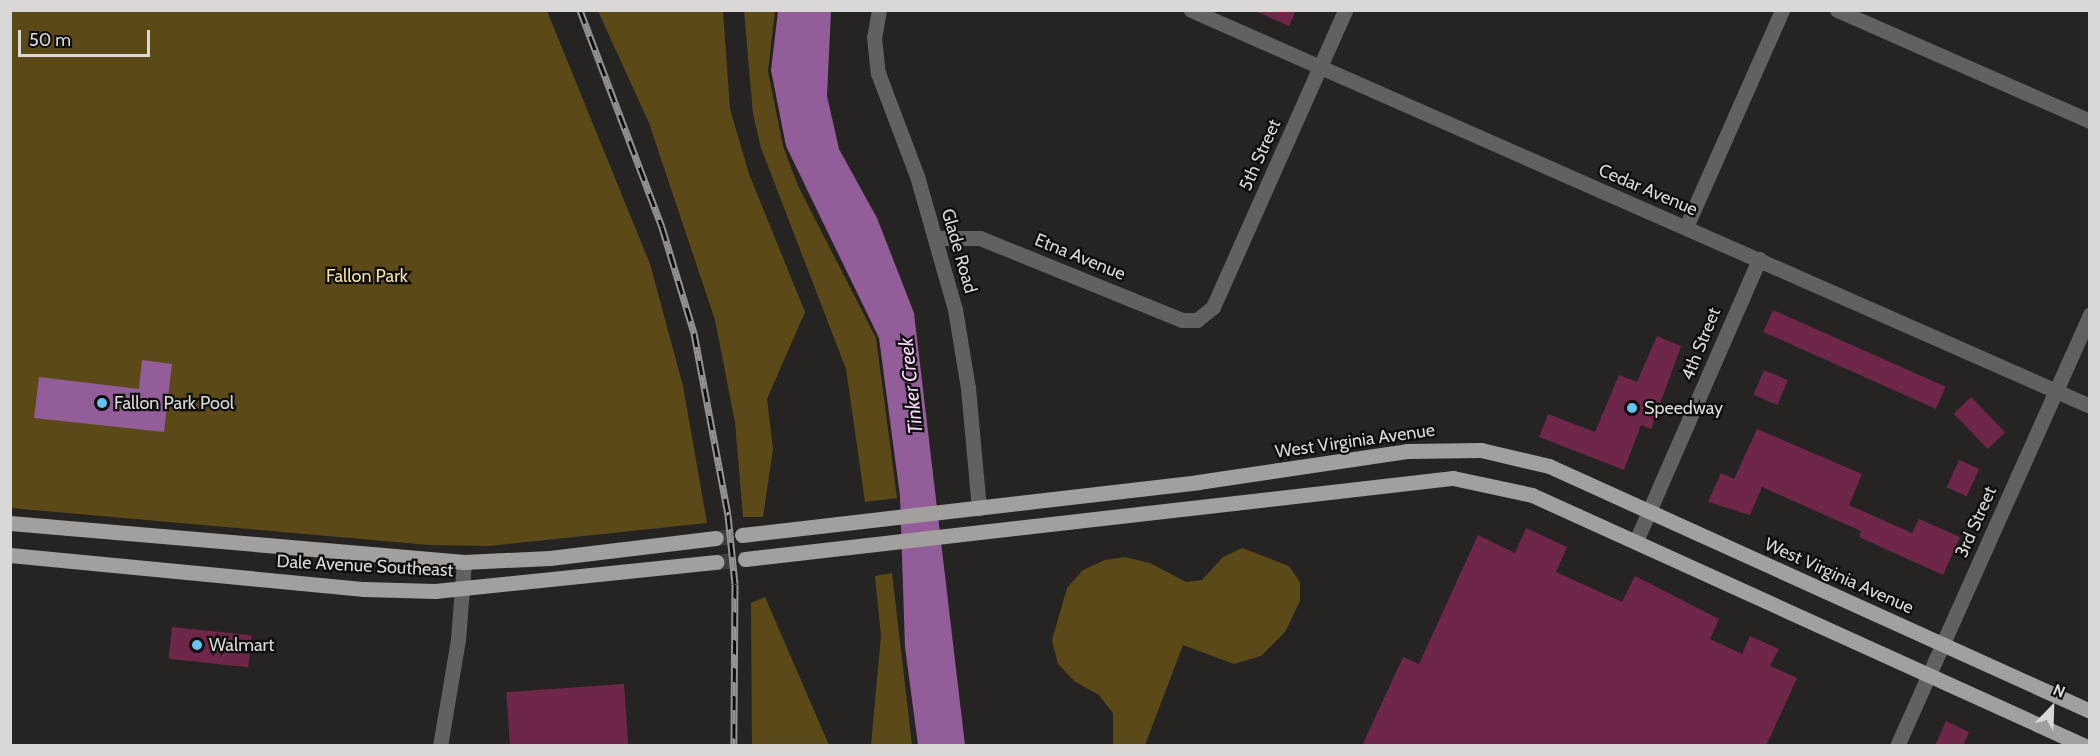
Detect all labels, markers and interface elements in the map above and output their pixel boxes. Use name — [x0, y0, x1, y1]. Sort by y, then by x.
scale bar — [21, 18, 153, 56]
text: 50 m — [29, 29, 71, 51]
street label: 5th Street — [1235, 116, 1285, 194]
street label: Cedar Avenue — [1595, 159, 1701, 221]
street label: Glade Road — [937, 206, 981, 296]
street label: Etna Avenue — [1032, 229, 1128, 285]
park label: Fallon Park — [326, 265, 408, 287]
street label: 4th Street — [1677, 304, 1725, 384]
water label: Tinker Creek — [894, 337, 928, 435]
place label: Fallon Park Pool — [114, 392, 234, 414]
marker: Fallon Park Pool — [95, 396, 109, 410]
place label: Speedway — [1644, 397, 1723, 419]
marker: Speedway — [1625, 401, 1639, 415]
street label: West Virginia Avenue — [1274, 419, 1436, 463]
street label: 3rd Street — [1951, 483, 2001, 561]
street label: West Virginia Avenue — [1761, 533, 1917, 619]
street label: Dale Avenue Southeast — [276, 551, 454, 581]
place label: Walmart — [209, 634, 274, 656]
marker: Walmart — [190, 638, 204, 652]
north arrow — [2022, 678, 2082, 738]
text: N — [2050, 680, 2068, 702]

